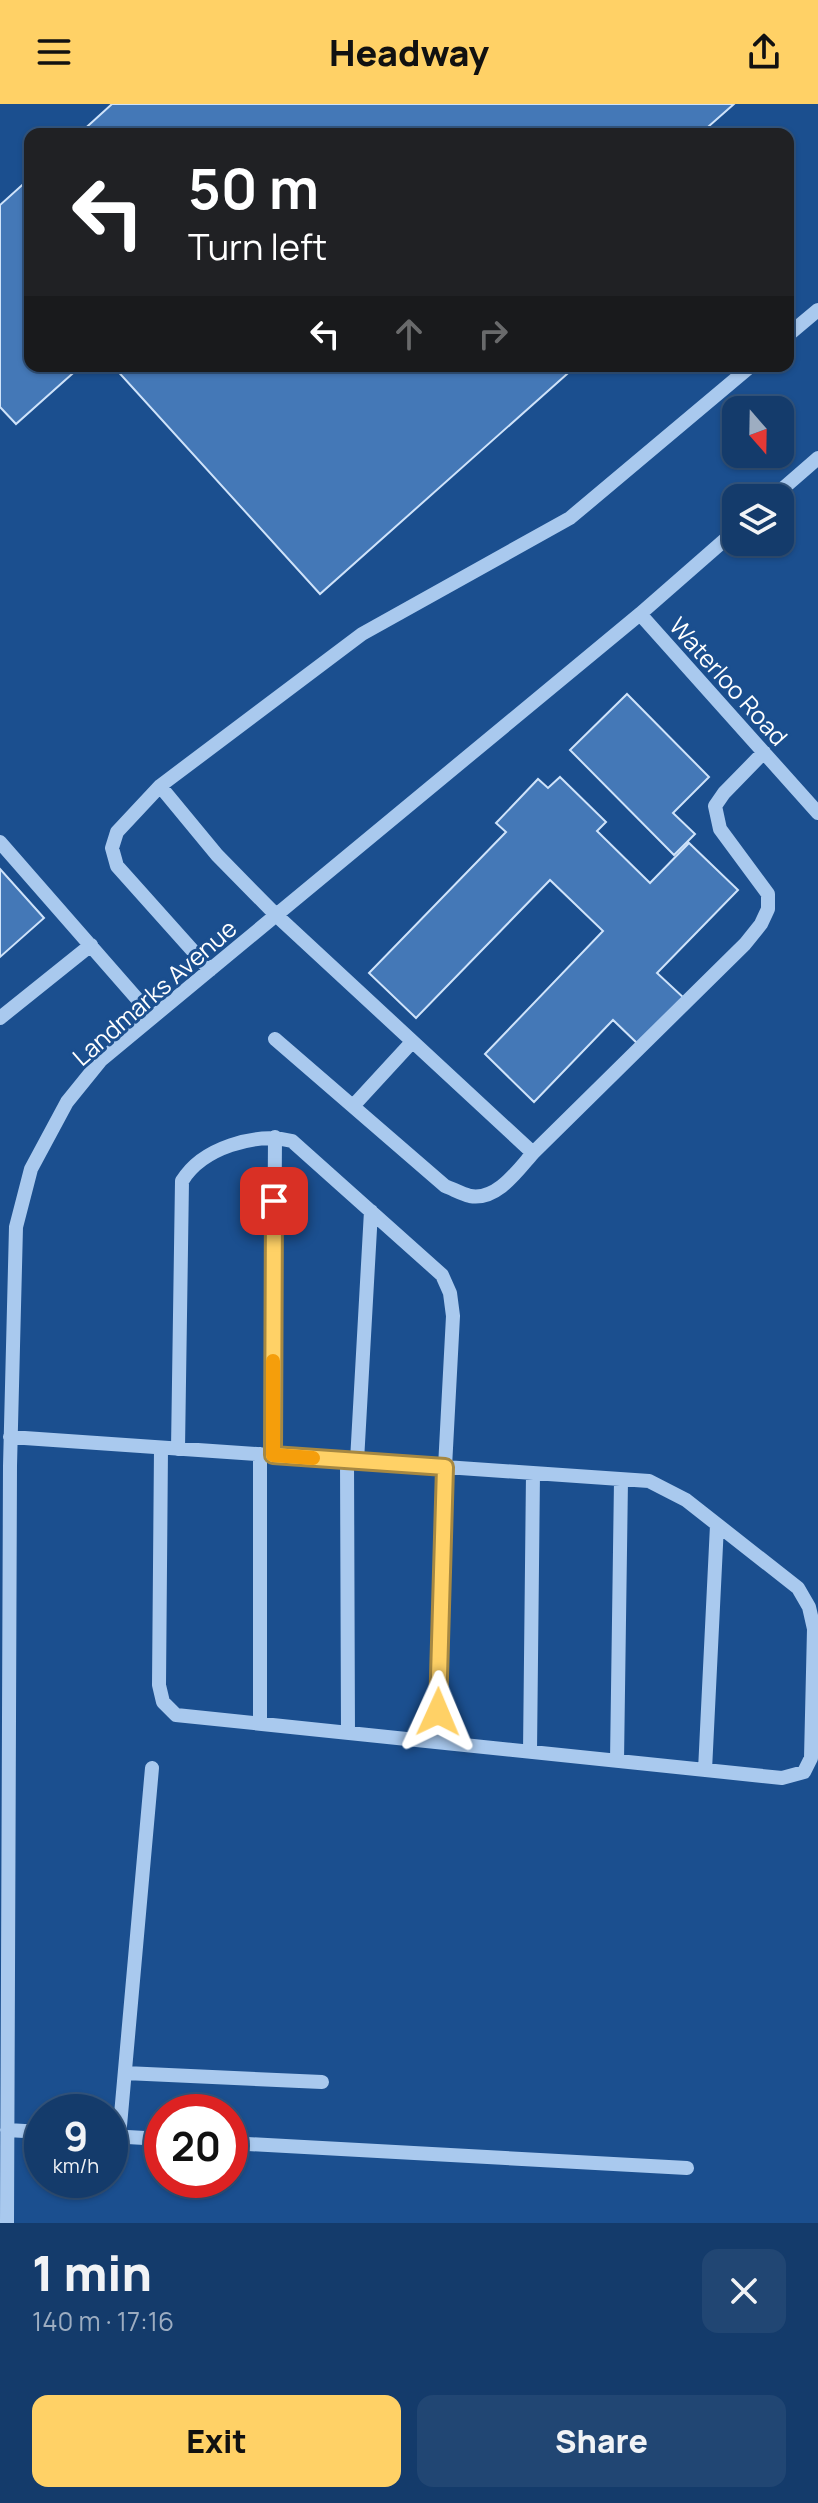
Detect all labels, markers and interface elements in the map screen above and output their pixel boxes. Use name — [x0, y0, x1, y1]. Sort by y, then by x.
text: Headway — [329, 28, 489, 77]
icon: menu — [32, 30, 76, 74]
icon: share — [742, 30, 786, 74]
text: 50 m — [188, 149, 319, 226]
icon: left — [56, 160, 160, 264]
text: Turn left — [188, 222, 327, 271]
icon: left — [303, 312, 347, 356]
icon: ahead — [387, 312, 431, 356]
icon: right — [471, 312, 515, 356]
north arrow — [722, 396, 794, 468]
map controls — [722, 396, 794, 556]
button: layers — [722, 484, 794, 556]
street label: Waterloo Road — [662, 610, 796, 752]
street label: Landmarks Avenue — [65, 911, 243, 1073]
pin — [240, 1167, 308, 1235]
icon: arrive — [252, 1179, 296, 1223]
position arrow — [396, 1670, 480, 1754]
speed limit sign: 20 — [144, 2094, 248, 2198]
text: 9 — [64, 2108, 88, 2163]
text: km/h — [53, 2152, 99, 2179]
text: 1 min — [32, 2240, 152, 2305]
button: close — [702, 2249, 786, 2333]
text: 140 m · 17:16 — [32, 2303, 174, 2339]
button: Exit — [32, 2395, 401, 2487]
button: Share — [417, 2395, 786, 2487]

